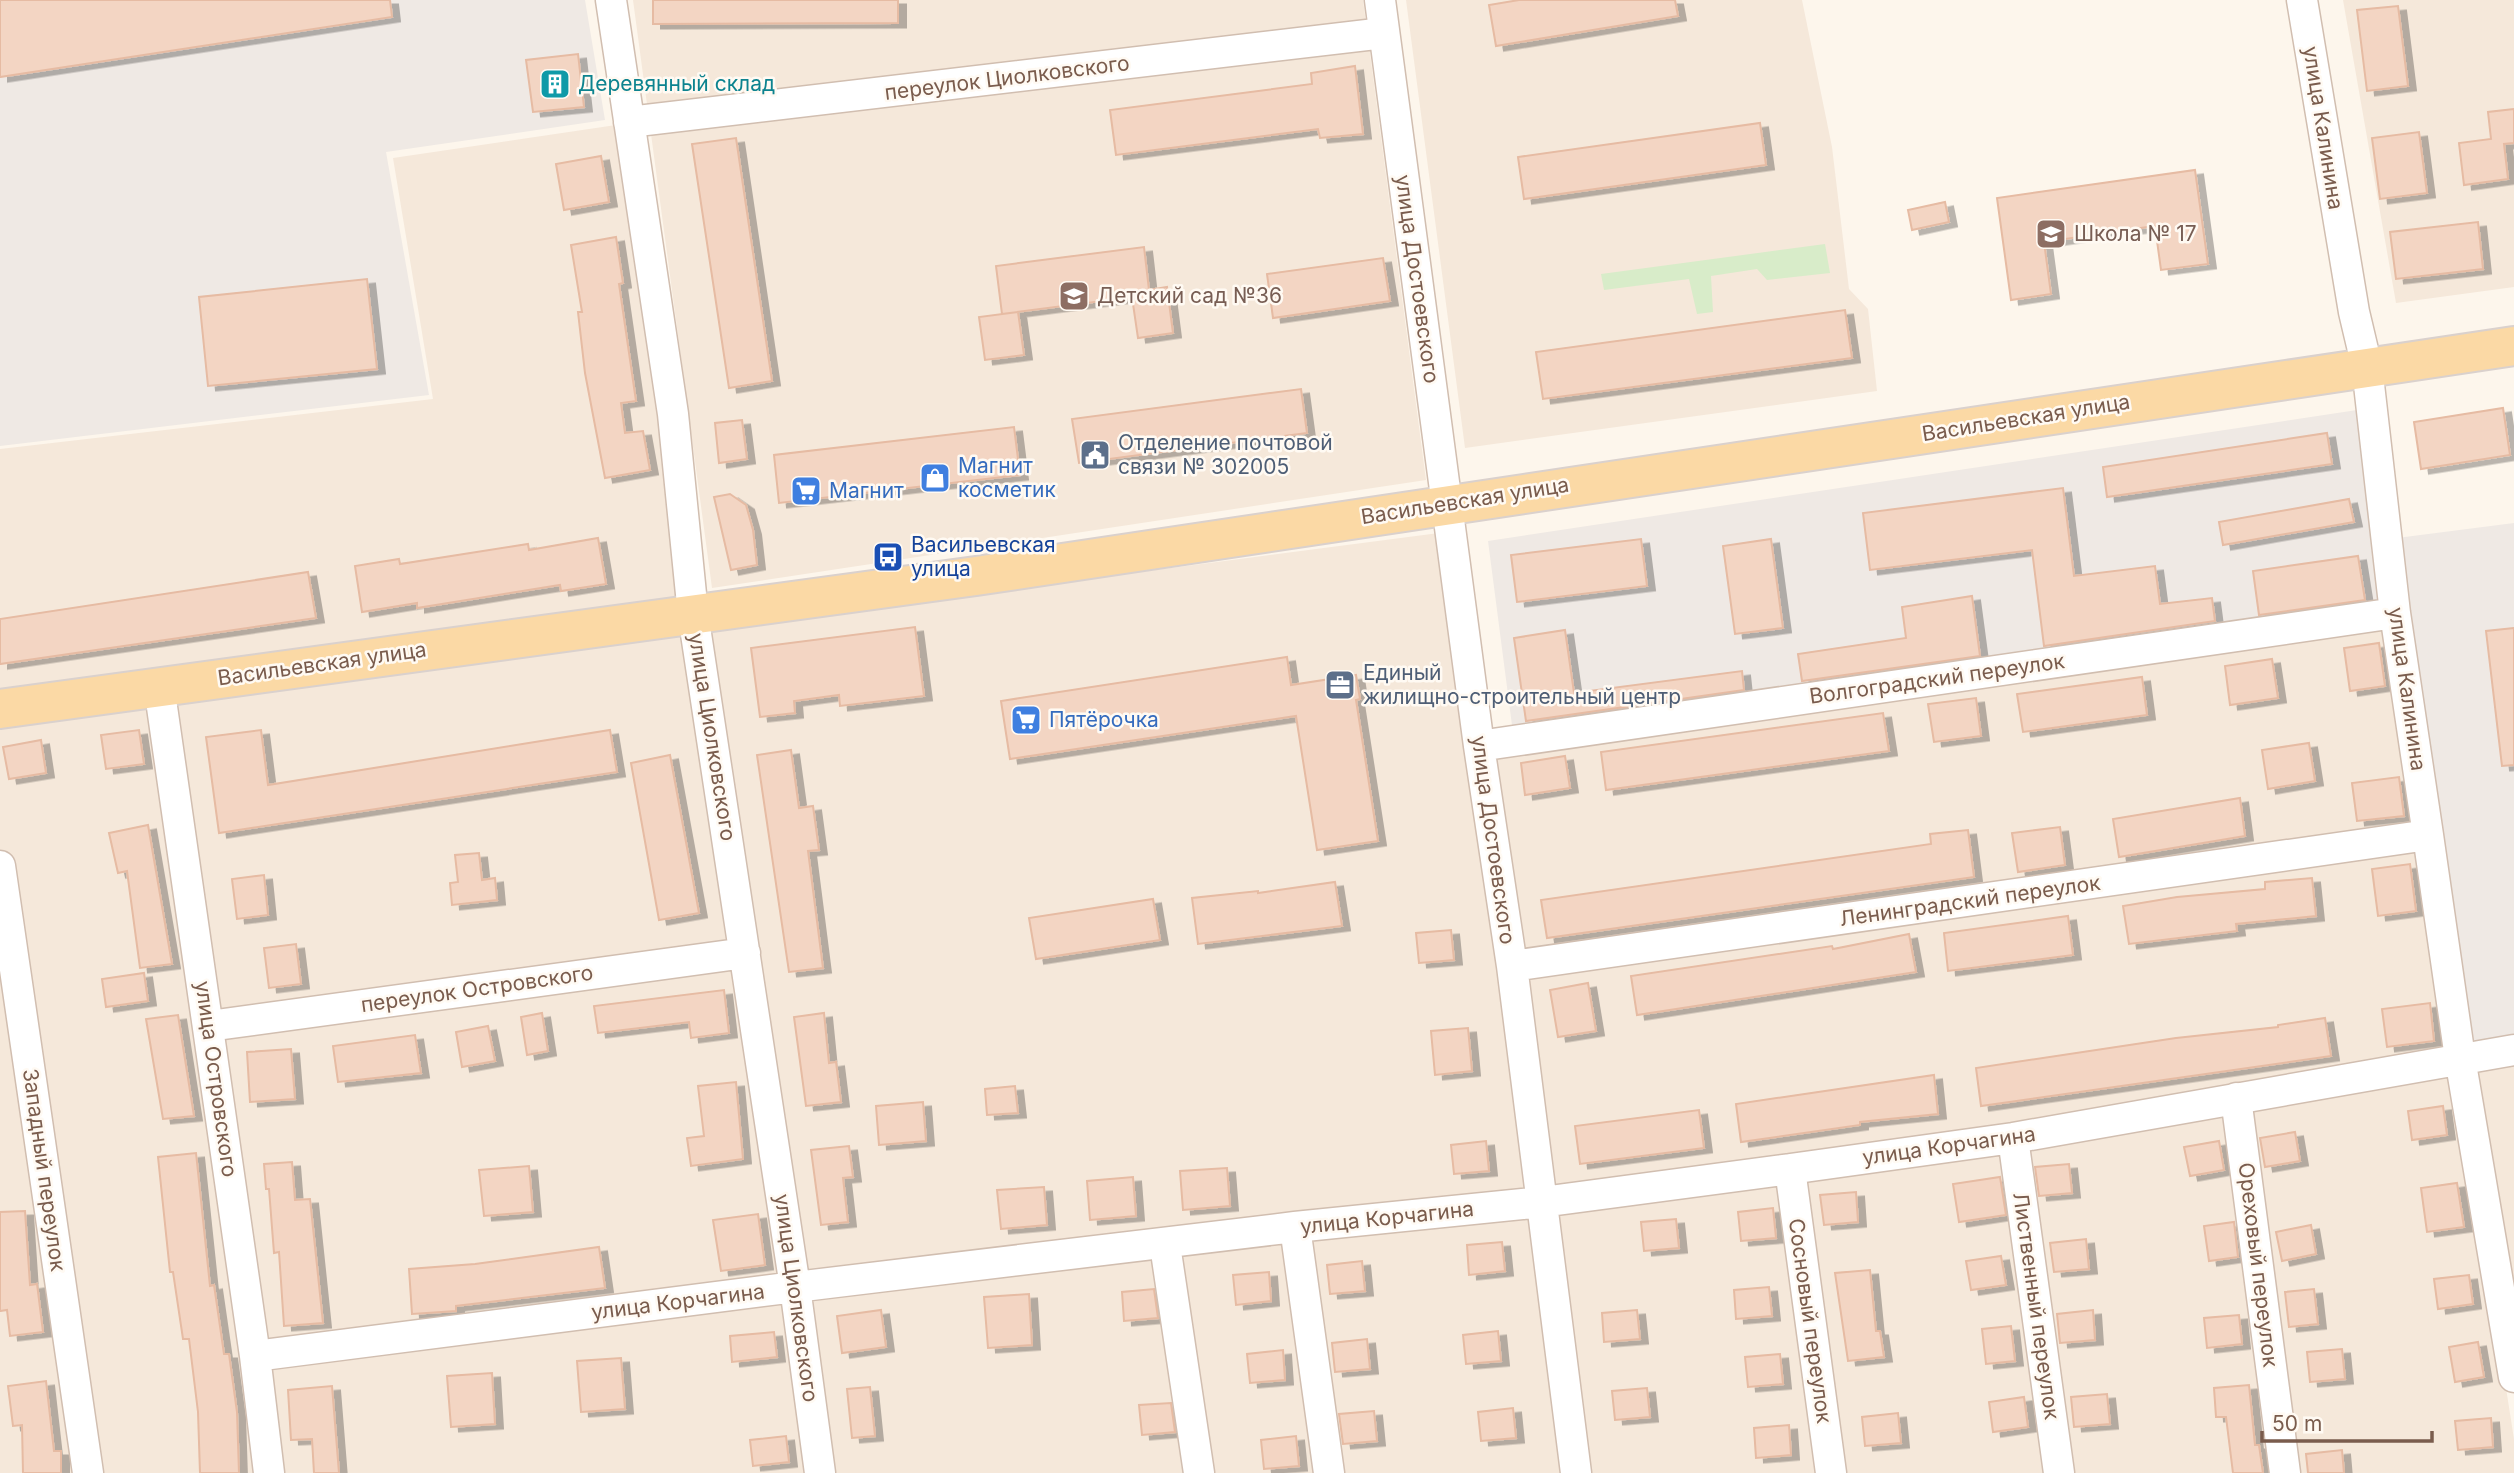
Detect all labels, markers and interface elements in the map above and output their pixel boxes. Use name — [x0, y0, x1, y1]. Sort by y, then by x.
street label: улица Калинина — [2298, 44, 2349, 211]
street label: переулок Циолковского — [883, 50, 1131, 105]
building icon: Деревянный склад — [538, 67, 572, 101]
place label: Деревянный склад — [578, 71, 775, 96]
street label: улица Достоевского — [1390, 173, 1445, 385]
school or university icon: Школа № 17 — [2034, 217, 2068, 251]
place label: Школа № 17 — [2074, 221, 2197, 246]
school or university icon: Детский сад №36 — [1057, 279, 1091, 313]
place label: Детский сад №36 — [1097, 283, 1282, 308]
street label: Васильевская улица — [1920, 389, 2132, 446]
place label: Отделение почтовой связи № 302005 — [1118, 430, 1333, 479]
public building icon: Отделение почтовой связи № 302005 — [1078, 438, 1112, 472]
place label: Магнит косметик — [958, 453, 1056, 502]
shop icon: Магнит косметик — [918, 461, 952, 495]
street label: Васильевская улица — [1359, 472, 1571, 529]
supermarket icon: Магнит — [789, 474, 823, 508]
place label: Магнит — [829, 478, 904, 503]
place label: Васильевская улица — [911, 532, 1056, 581]
bus stop icon: Васильевская улица — [871, 540, 905, 574]
street label: улица Калинина — [2384, 605, 2431, 772]
street label: улица Циолковского — [684, 631, 741, 843]
street label: Васильевская улица — [216, 636, 428, 691]
street label: Волгоградский переулок — [1808, 648, 2067, 709]
place label: Единый жилищно-строительный центр — [1363, 660, 1681, 709]
office icon: Единый жилищно-строительный центр — [1323, 668, 1357, 702]
supermarket icon: Пятёрочка — [1009, 703, 1043, 737]
place label: Пятёрочка — [1049, 707, 1159, 732]
street label: улица Достоевского — [1466, 734, 1521, 946]
street label: Ленинградский переулок — [1838, 870, 2103, 931]
street label: переулок Островского — [359, 960, 595, 1017]
street label: улица Островского — [190, 979, 243, 1179]
street label: Западный переулок — [18, 1067, 71, 1274]
street label: улица Корчагина — [1861, 1121, 2037, 1170]
street label: Ореховый переулок — [2234, 1161, 2284, 1369]
street label: Лиственный переулок — [2008, 1191, 2065, 1422]
street label: улица Циолковского — [769, 1192, 823, 1404]
street label: улица Корчагина — [1299, 1196, 1475, 1239]
street label: Сосновый переулок — [1784, 1217, 1837, 1426]
street label: улица Корчагина — [590, 1278, 766, 1325]
scale bar — [2262, 1400, 2432, 1444]
text: 50 m — [2272, 1411, 2322, 1436]

